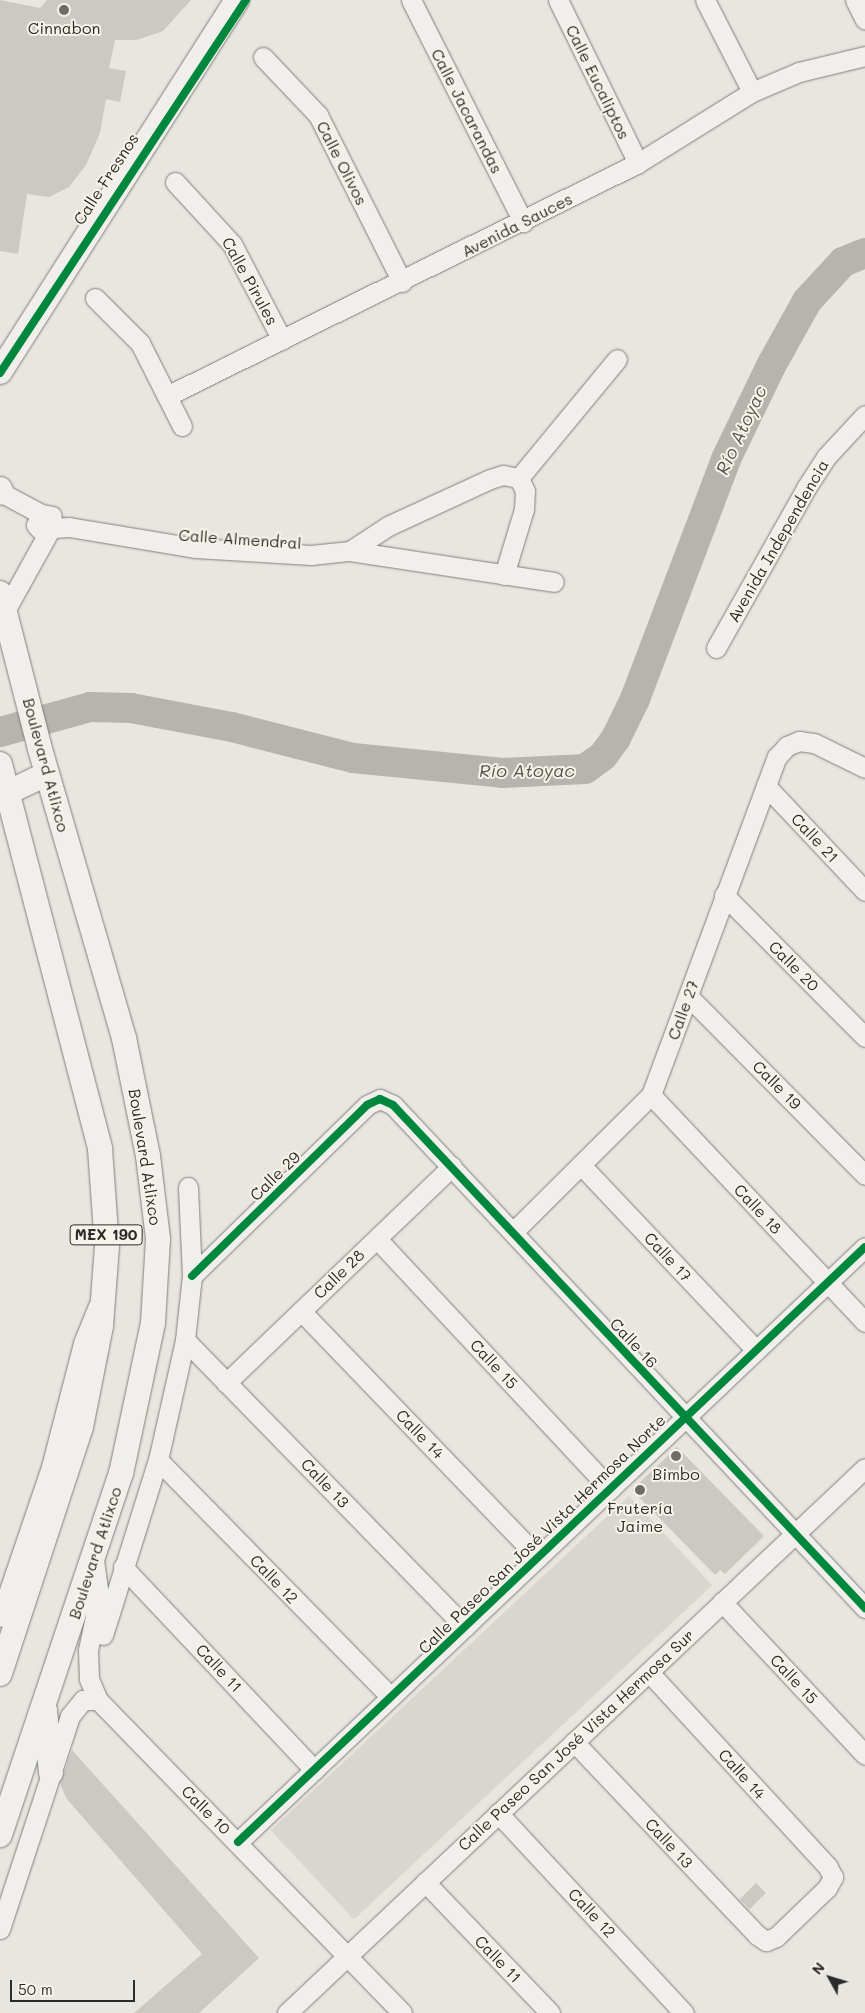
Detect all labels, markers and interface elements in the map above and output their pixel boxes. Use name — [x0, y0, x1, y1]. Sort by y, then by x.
marker: Cinnabon — [58, 4, 70, 16]
place label: Cinnabon — [28, 18, 100, 38]
street label: Calle Eucaliptos — [562, 22, 634, 142]
street label: Calle Jacarandas — [427, 45, 507, 177]
street label: Calle Olivos — [313, 118, 371, 208]
street label: Calle Fresnos — [69, 130, 143, 228]
street label: Avenida Sauces — [458, 189, 576, 261]
street label: Calle Pirules — [218, 234, 282, 328]
water label: Río Atoyac — [711, 382, 771, 478]
street label: Avenida Independencia — [724, 456, 832, 626]
street label: Calle Almendral — [178, 525, 302, 553]
street label: Boulevard Atlixco — [19, 696, 73, 834]
water label: Río Atoyac — [479, 759, 575, 781]
street label: Calle 21 — [787, 809, 843, 867]
street label: Calle 20 — [765, 937, 823, 995]
street label: Calle 27 — [663, 977, 703, 1043]
street label: Calle 19 — [749, 1057, 805, 1113]
street label: Boulevard Atlixco — [125, 1087, 165, 1227]
street label: Calle 29 — [246, 1147, 304, 1205]
street label: Calle 18 — [730, 1180, 786, 1238]
road number: MEX 190 — [68, 1222, 144, 1248]
street label: Calle 17 — [640, 1228, 696, 1286]
street label: Calle 28 — [310, 1245, 368, 1303]
street label: Calle 16 — [606, 1314, 662, 1372]
street label: Calle 15 — [466, 1335, 522, 1393]
street label: Calle 14 — [392, 1405, 448, 1463]
street label: Calle Paseo San José Vista Hermosa Norte — [414, 1410, 670, 1658]
marker: Bimbo — [670, 1450, 682, 1462]
street label: Calle 13 — [297, 1454, 353, 1512]
place label: Bimbo — [652, 1464, 700, 1484]
street label: Boulevard Atlixco — [65, 1484, 125, 1622]
marker: Frutería Jaime — [634, 1484, 646, 1496]
place label: Frutería Jaime — [607, 1498, 673, 1536]
street label: Calle 12 — [246, 1551, 302, 1607]
street label: Calle Paseo San José Vista Hermosa Sur — [454, 1625, 698, 1855]
street label: Calle 11 — [192, 1640, 246, 1696]
street label: Calle 15 — [766, 1650, 822, 1708]
street label: Calle 14 — [714, 1745, 770, 1803]
street label: Calle 10 — [177, 1781, 235, 1839]
street label: Calle 13 — [641, 1814, 697, 1872]
street label: Calle 12 — [564, 1884, 620, 1942]
street label: Calle 11 — [471, 1931, 525, 1987]
north arrow — [805, 1953, 855, 2003]
text: N — [807, 1958, 829, 1978]
scale bar — [12, 1970, 138, 2002]
text: 50 m — [18, 1979, 53, 1999]

